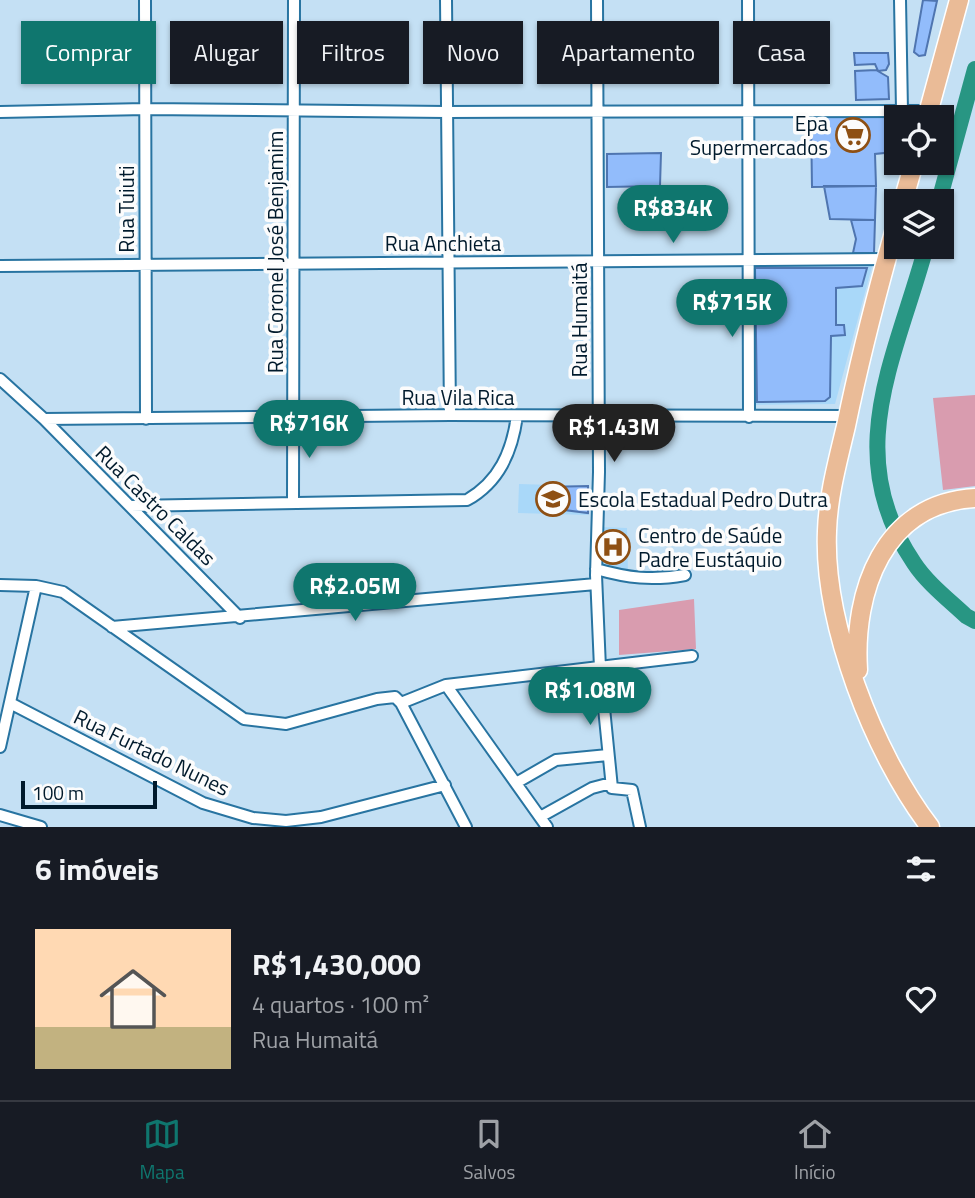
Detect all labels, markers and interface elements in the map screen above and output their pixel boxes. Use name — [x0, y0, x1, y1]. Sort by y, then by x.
chip: Comprar — [21, 21, 156, 84]
chip: Alugar — [170, 21, 283, 84]
chip: Filtros — [297, 21, 409, 84]
chip: Novo — [423, 21, 523, 84]
chip: Apartamento — [537, 21, 719, 84]
chip: Casa — [733, 21, 830, 84]
map controls — [884, 105, 954, 259]
button: locate — [884, 105, 954, 175]
place label: Epa Supermercados — [690, 107, 828, 163]
supermarket icon: Epa Supermercados — [834, 116, 872, 154]
street label: Rua Coronel José Benjamim — [259, 131, 291, 373]
street label: Rua Tuiuti — [110, 165, 142, 253]
pin: R$834K — [616, 186, 730, 245]
button: layers — [884, 189, 954, 259]
text: R$834K — [633, 190, 713, 225]
street label: Rua Anchieta — [385, 227, 502, 259]
street label: Rua Humaitá — [563, 262, 595, 378]
pin: R$715K — [675, 280, 789, 339]
text: R$715K — [692, 284, 772, 319]
street label: Rua Vila Rica — [401, 381, 515, 413]
pin: R$716K — [252, 400, 366, 460]
text: R$716K — [269, 405, 349, 440]
pin: R$1.43M — [549, 405, 679, 464]
text: R$1.43M — [568, 409, 660, 444]
street label: Rua Castro Caldas — [88, 437, 224, 573]
school or university icon: Escola Estadual Pedro Dutra — [534, 480, 572, 518]
place label: Escola Estadual Pedro Dutra — [578, 483, 828, 515]
place label: Centro de Saúde Padre Eustáquio — [638, 519, 782, 575]
hospital icon: Centro de Saúde Padre Eustáquio — [594, 528, 632, 566]
pin: R$2.05M — [290, 564, 420, 623]
text: R$2.05M — [309, 568, 401, 603]
pin: R$1.08M — [525, 668, 655, 727]
text: R$1.08M — [544, 672, 636, 707]
street label: Rua Furtado Nunes — [69, 700, 235, 804]
scale bar — [21, 778, 158, 810]
text: 100 m — [32, 778, 84, 807]
text: 6 imóveis — [35, 846, 159, 892]
icon: filters — [902, 850, 940, 888]
text: R$1,430,000 — [252, 941, 421, 987]
icon: home — [91, 957, 175, 1041]
icon: heart — [902, 980, 940, 1018]
text: 4 quartos · 100 m² — [252, 987, 429, 1022]
text: Rua Humaitá — [252, 1022, 378, 1057]
tab: Mapa — [139, 1115, 184, 1186]
tab: Salvos — [463, 1115, 515, 1186]
tab: Início — [794, 1115, 836, 1186]

